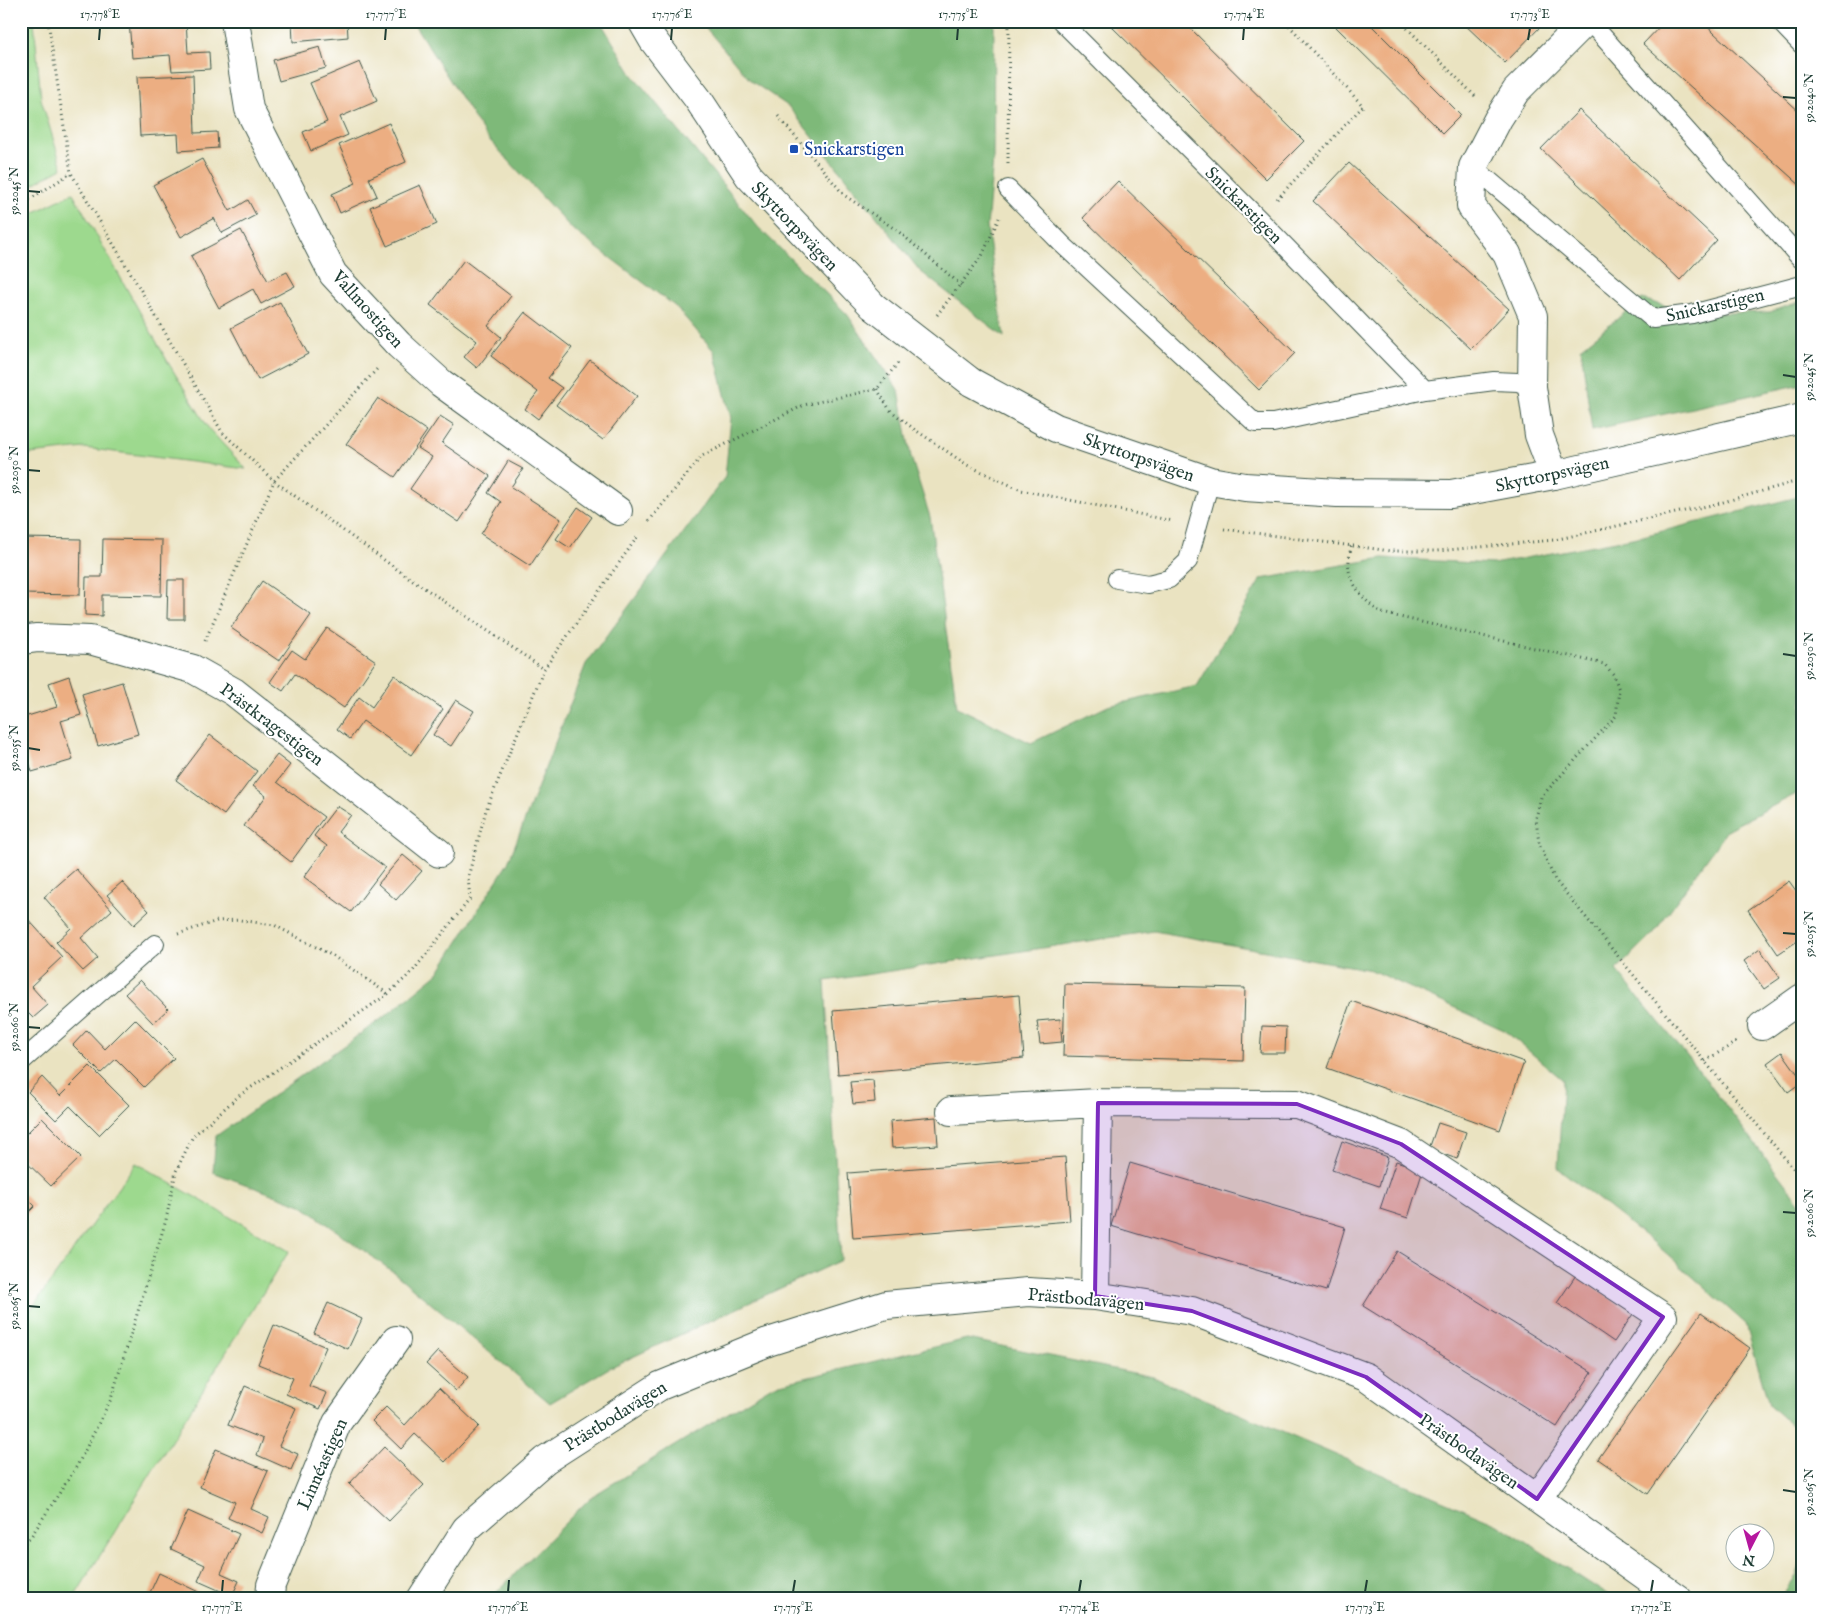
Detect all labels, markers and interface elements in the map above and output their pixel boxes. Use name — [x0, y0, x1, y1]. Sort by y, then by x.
text: 17.778°E — [80, 7, 120, 22]
text: 17.777°E — [366, 7, 406, 22]
text: 17.776°E — [652, 7, 692, 22]
text: 17.775°E — [938, 7, 978, 22]
text: 17.774°E — [1223, 7, 1265, 22]
text: 17.773°E — [1510, 7, 1550, 22]
text: 59.2040°N — [1802, 73, 1817, 123]
place label: Snickarstigen — [804, 139, 905, 162]
marker: Snickarstigen — [788, 143, 800, 155]
street label: Snickarstigen — [1199, 162, 1287, 250]
text: 59.2045°N — [7, 166, 22, 215]
street label: Skyttorpsvägen — [745, 177, 843, 277]
street label: Vallmostigen — [325, 266, 408, 354]
street label: Snickarstigen — [1664, 284, 1767, 329]
text: 59.2045°N — [1802, 352, 1817, 401]
street label: Skyttorpsvägen — [1080, 429, 1197, 488]
text: 59.2050°N — [7, 445, 22, 494]
street label: Skyttorpsvägen — [1493, 452, 1612, 499]
text: 59.2050°N — [1802, 631, 1817, 680]
street label: Prästkragestigen — [215, 679, 328, 772]
text: 59.2055°N — [7, 724, 22, 771]
text: 59.2055°N — [1802, 910, 1817, 957]
text: 59.2060°N — [7, 1002, 22, 1051]
text: 59.2060°N — [1802, 1188, 1817, 1237]
text: 59.2065°N — [7, 1282, 22, 1330]
street label: Prästbodavägen — [1027, 1284, 1146, 1317]
street label: Prästbodavägen — [560, 1376, 672, 1458]
street label: Prästbodavägen — [1414, 1409, 1523, 1495]
street label: Linnéastigen — [293, 1415, 354, 1514]
text: 59.2065°N — [1802, 1468, 1817, 1516]
north arrow — [1726, 1522, 1776, 1572]
text: N — [1742, 1550, 1757, 1570]
text: 17.777°E — [202, 1600, 242, 1615]
text: 17.776°E — [488, 1600, 528, 1615]
text: 17.775°E — [773, 1600, 813, 1615]
text: 17.774°E — [1058, 1600, 1100, 1615]
text: 17.773°E — [1345, 1600, 1385, 1615]
text: 17.772°E — [1631, 1600, 1672, 1615]

